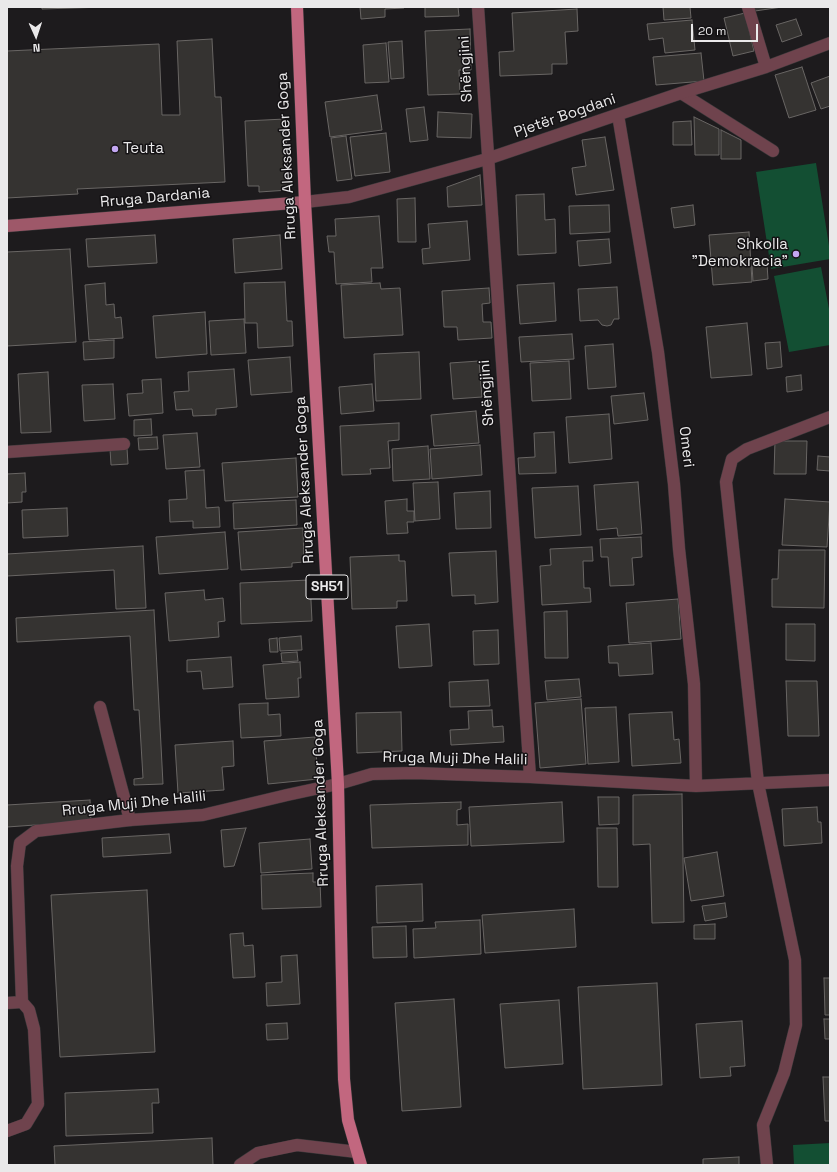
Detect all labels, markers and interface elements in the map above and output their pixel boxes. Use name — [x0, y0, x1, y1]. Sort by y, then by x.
north arrow — [16, 16, 56, 56]
scale bar — [693, 16, 760, 42]
text: 20 m — [698, 23, 726, 39]
street label: Shëngjini — [455, 35, 477, 103]
text: N — [33, 41, 41, 55]
street label: Rruga Aleksander Goga — [274, 72, 300, 240]
street label: Pjetër Bogdani — [512, 90, 618, 142]
place label: Teuta — [123, 140, 164, 158]
marker: Teuta — [110, 144, 120, 154]
street label: Rruga Dardania — [99, 184, 211, 212]
place label: Shkolla "Demokracia" — [692, 236, 788, 271]
marker: Shkolla "Demokracia" — [791, 249, 801, 259]
street label: Shëngjini — [476, 359, 498, 427]
street label: Rruga Aleksander Goga — [292, 396, 318, 564]
street label: Omeri — [675, 425, 697, 469]
road number: SH51 — [306, 575, 348, 599]
street label: Rruga Aleksander Goga — [309, 719, 333, 887]
street label: Rruga Muji Dhe Halili — [382, 749, 528, 769]
street label: Rruga Muji Dhe Halili — [61, 787, 207, 821]

